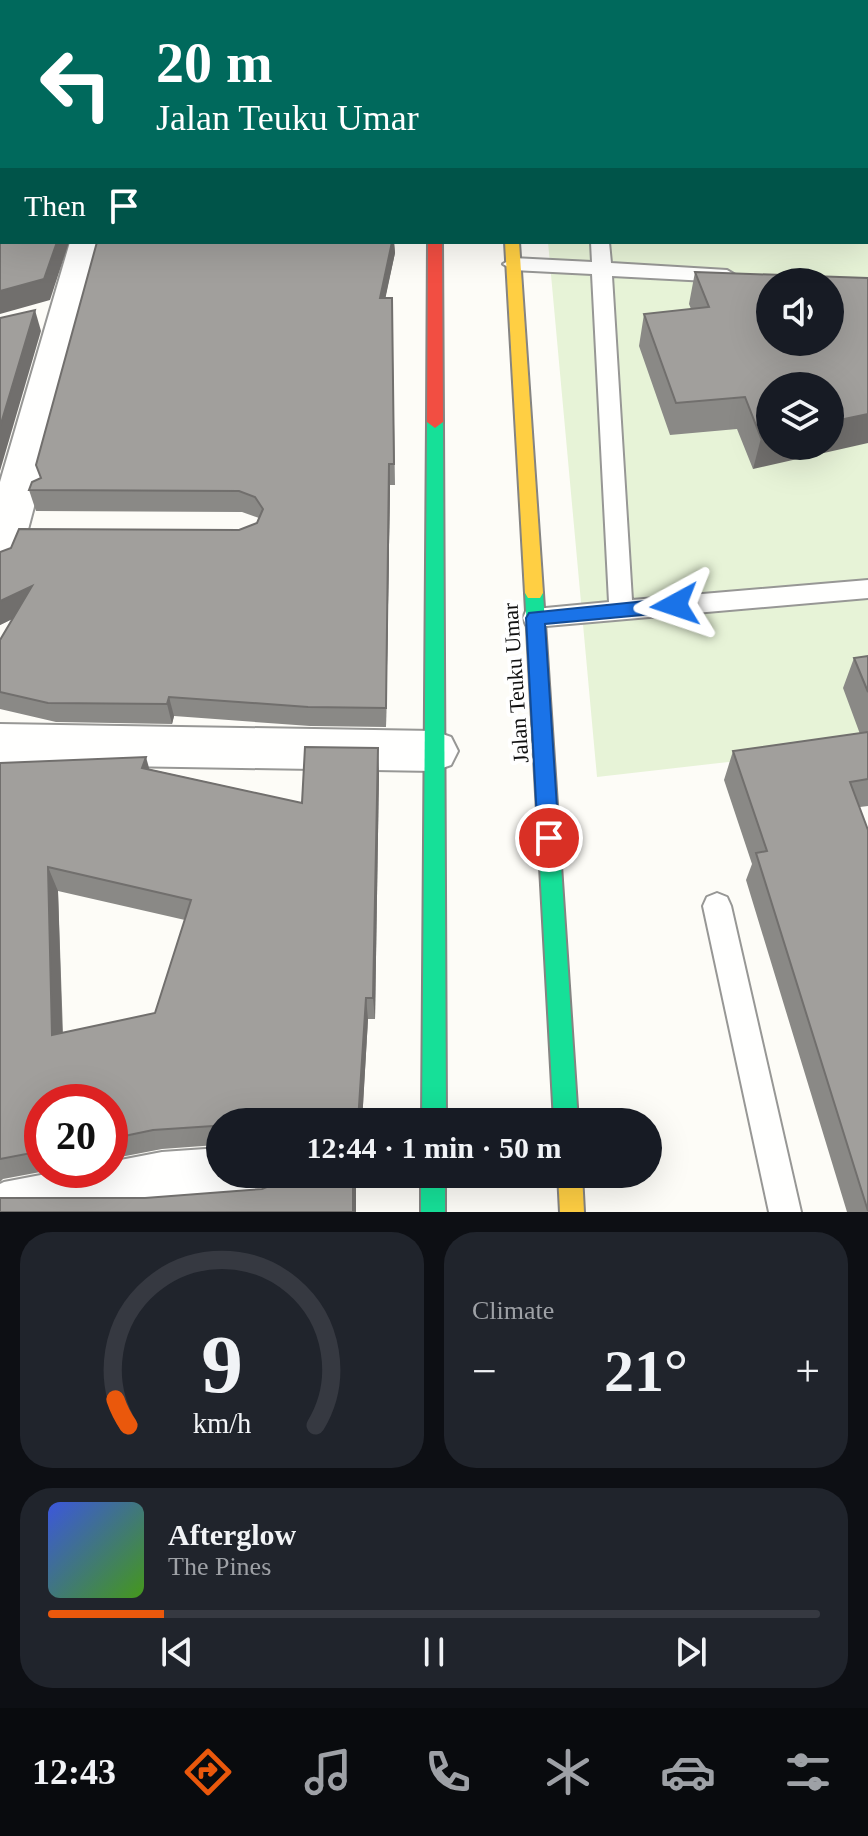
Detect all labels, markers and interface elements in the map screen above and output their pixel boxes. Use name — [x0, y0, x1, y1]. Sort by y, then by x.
icon: left — [24, 32, 128, 136]
text: 20 m — [156, 32, 273, 94]
text: Jalan Teuku Umar — [156, 98, 419, 138]
icon: arrive — [102, 184, 146, 228]
text: Then — [24, 189, 86, 222]
map controls — [756, 268, 844, 460]
button: sound — [756, 268, 844, 356]
button: layers — [756, 372, 844, 460]
position arrow — [633, 563, 717, 647]
street label: Jalan Teuku Umar — [497, 601, 534, 764]
pin — [515, 804, 583, 872]
icon: arrive — [527, 816, 571, 860]
speed limit sign: 20 — [24, 1084, 128, 1188]
text: 12:44 · 1 min · 50 m — [307, 1131, 562, 1164]
text: Climate — [472, 1296, 554, 1325]
text: 9 — [201, 1318, 243, 1410]
text: 21° — [604, 1338, 688, 1404]
text: − — [472, 1347, 497, 1396]
text: + — [795, 1347, 820, 1396]
text: km/h — [193, 1408, 251, 1439]
text: Afterglow — [168, 1518, 296, 1551]
text: The Pines — [168, 1552, 271, 1581]
icon: previous — [155, 1630, 199, 1674]
icon: pause — [412, 1630, 456, 1674]
icon: next — [669, 1630, 713, 1674]
icon: directions — [180, 1744, 236, 1800]
icon: music — [300, 1744, 356, 1800]
icon: phone — [420, 1744, 476, 1800]
icon: climate — [540, 1744, 596, 1800]
icon: car — [660, 1744, 716, 1800]
icon: filters — [780, 1744, 836, 1800]
text: 12:43 — [32, 1752, 116, 1792]

